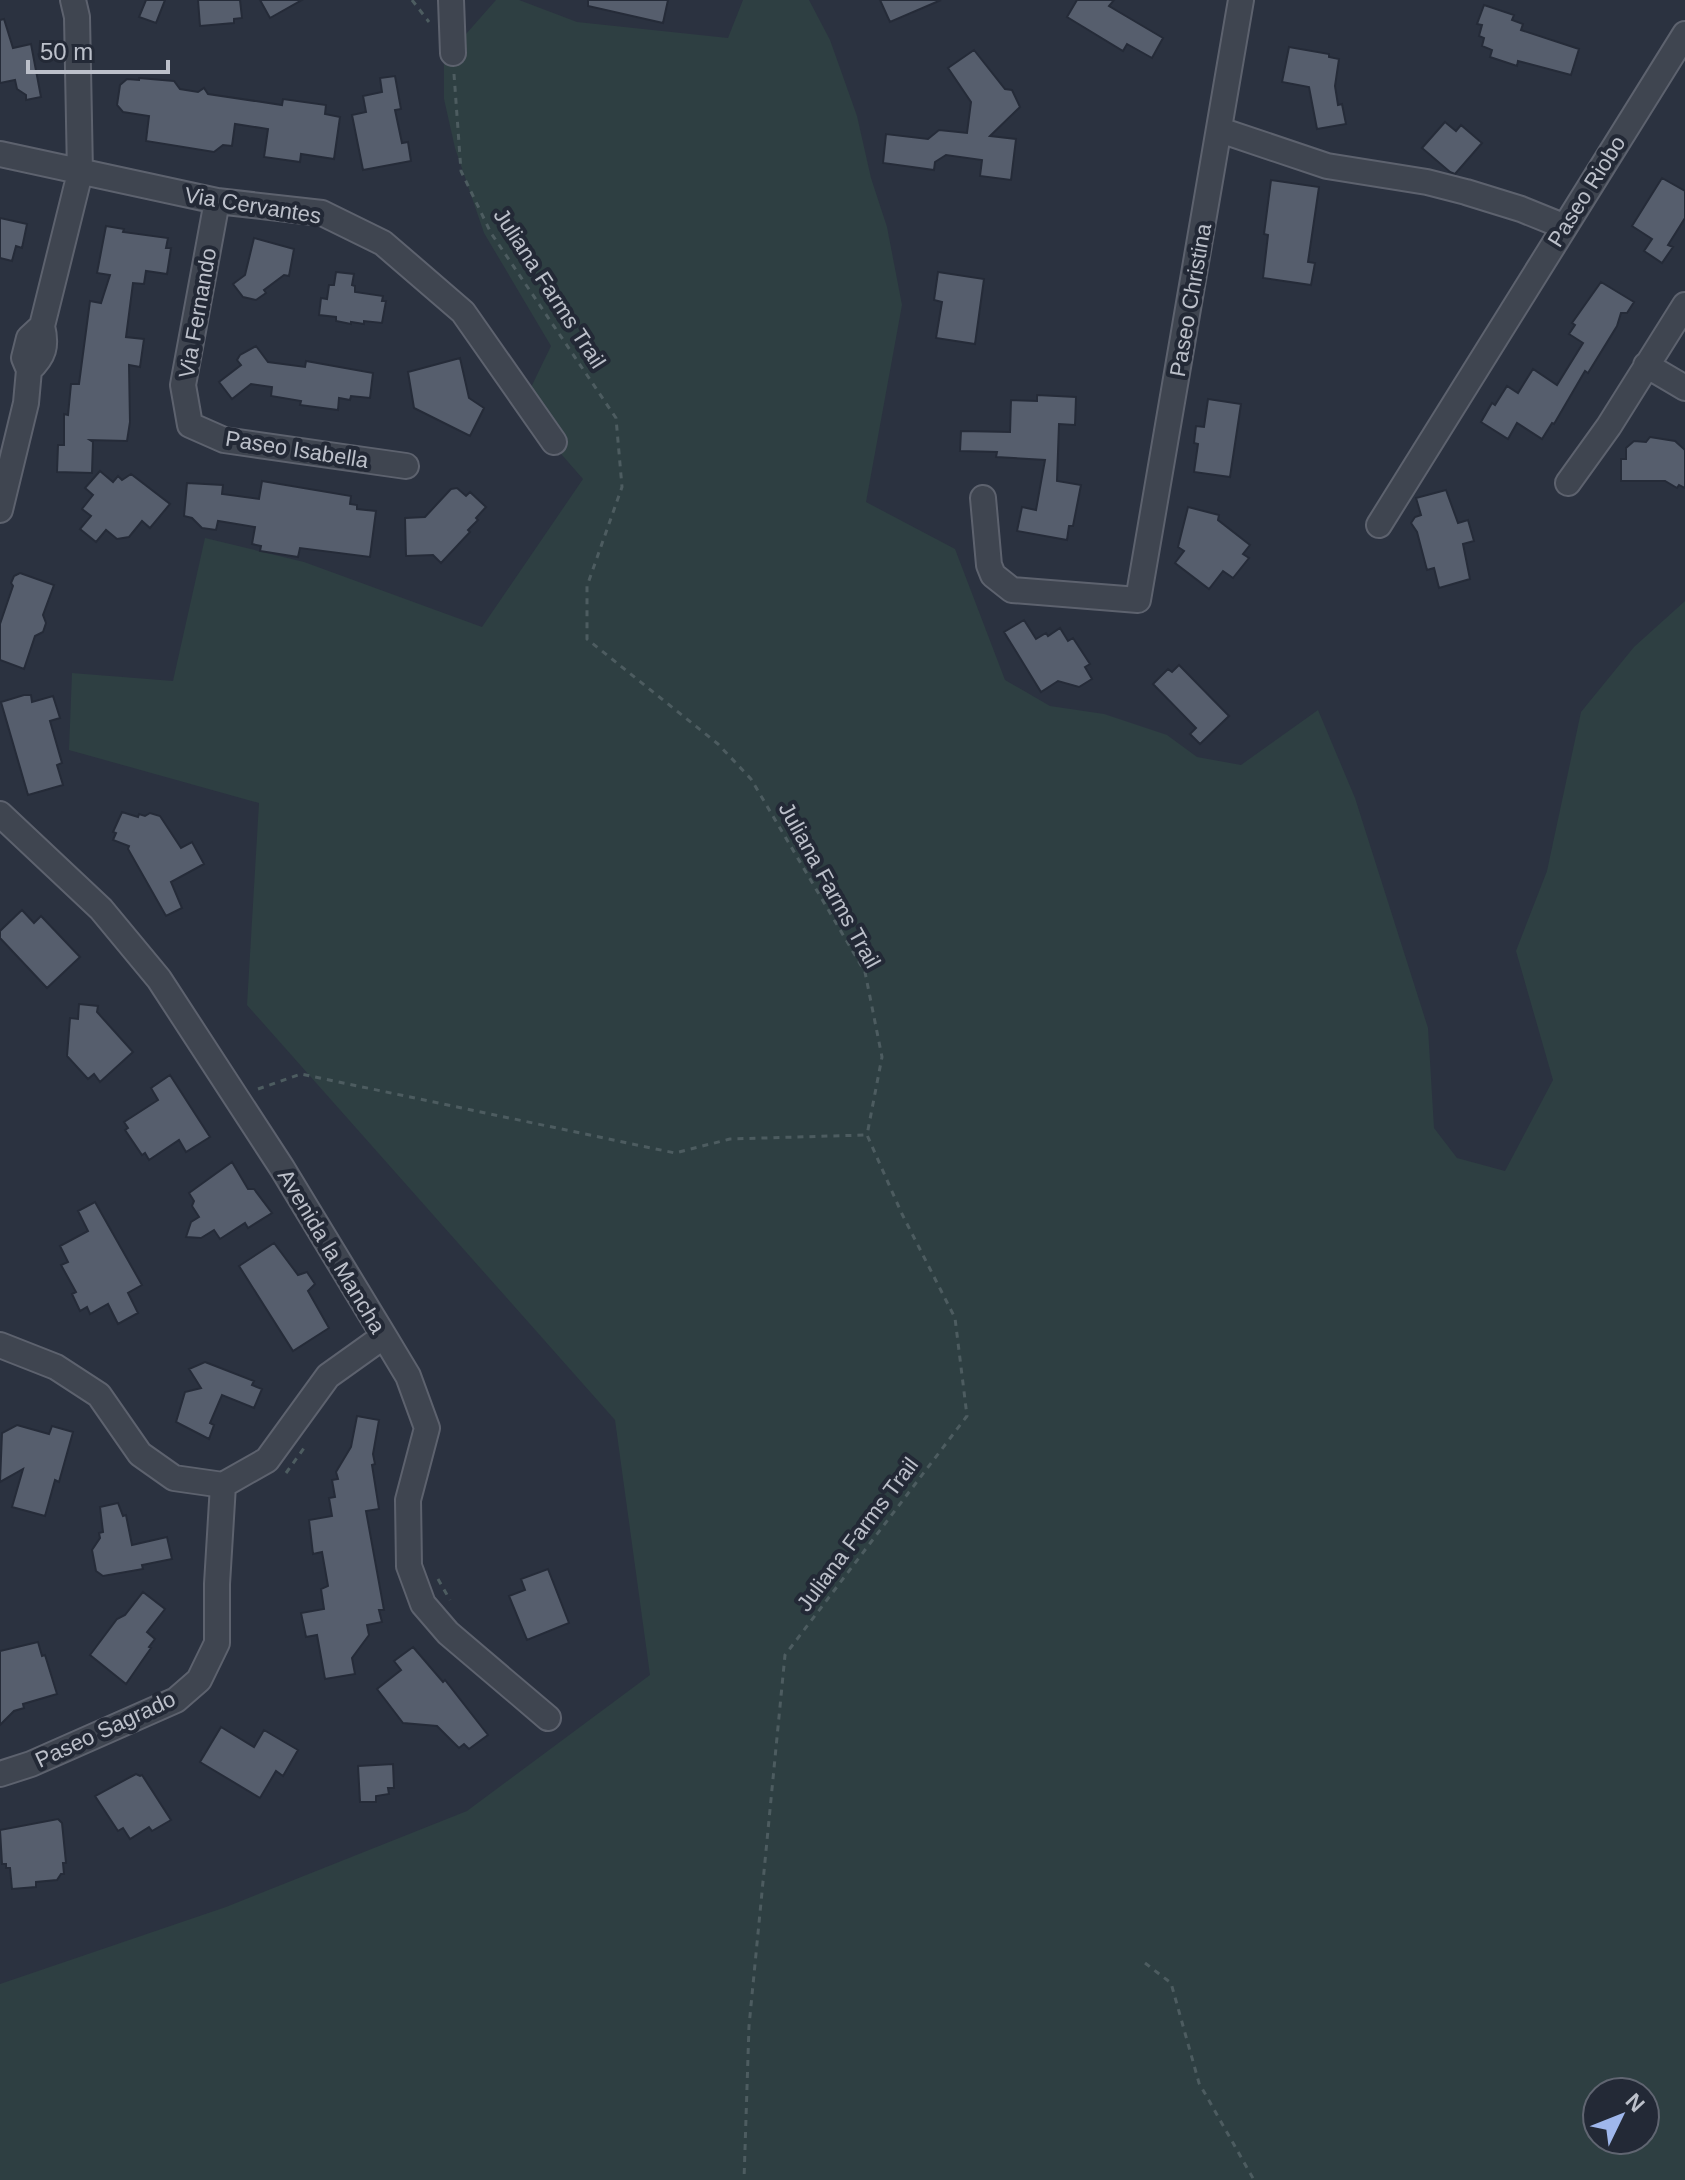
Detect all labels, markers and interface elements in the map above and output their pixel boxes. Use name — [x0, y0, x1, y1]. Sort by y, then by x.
scale bar — [28, 24, 168, 74]
text: 50 m — [40, 38, 93, 65]
street label: Paseo Riobo — [1542, 131, 1630, 251]
street label: Via Cervantes — [183, 182, 323, 229]
street label: Juliana Farms Trail — [488, 204, 611, 373]
street label: Paseo Christina — [1165, 221, 1216, 379]
street label: Via Fernando — [174, 246, 221, 380]
street label: Paseo Isabella — [224, 426, 371, 473]
street label: Juliana Farms Trail — [774, 798, 886, 973]
street label: Avenida la Mancha — [273, 1165, 391, 1338]
street label: Juliana Farms Trail — [791, 1453, 923, 1616]
street label: Paseo Sagrado — [31, 1686, 179, 1773]
north arrow — [1581, 2076, 1661, 2156]
text: N — [1621, 2088, 1650, 2117]

